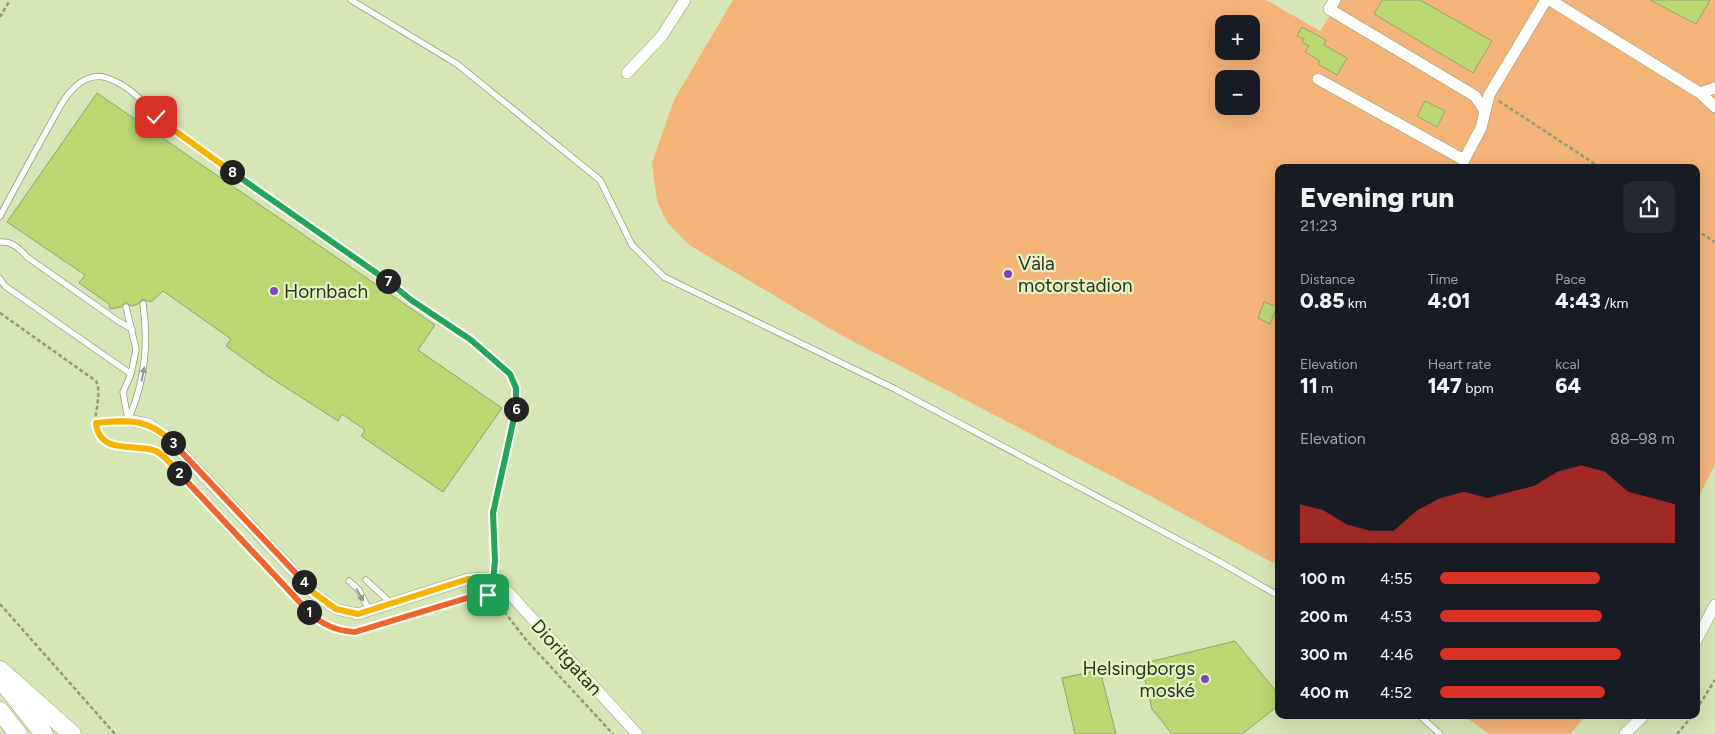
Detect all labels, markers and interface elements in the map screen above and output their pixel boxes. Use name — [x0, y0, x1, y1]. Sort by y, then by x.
map controls — [1215, 15, 1260, 115]
button: + — [1215, 15, 1260, 60]
button: − — [1215, 70, 1260, 115]
pin — [135, 96, 177, 138]
icon: check — [142, 103, 170, 131]
pin: 8 — [220, 160, 244, 184]
text: 8 — [228, 164, 237, 181]
text: Evening run — [1300, 180, 1454, 214]
button: share — [1623, 181, 1675, 233]
text: 21:23 — [1300, 216, 1337, 235]
place label: Väla motorstadion — [1018, 252, 1133, 297]
pin: 7 — [376, 268, 400, 294]
marker: Väla motorstadion — [1002, 268, 1014, 280]
text: Distance — [1300, 271, 1355, 288]
text: Time — [1428, 271, 1458, 288]
text: Pace — [1555, 271, 1586, 288]
text: 7 — [385, 273, 392, 290]
place label: Hornbach — [284, 280, 368, 303]
marker: Hornbach — [268, 285, 280, 297]
text: 0.85 — [1300, 288, 1344, 313]
text: 4:01 — [1428, 288, 1471, 313]
text: 4:43 — [1555, 288, 1601, 313]
text: km — [1344, 295, 1367, 312]
text: /km — [1601, 295, 1628, 312]
text: Elevation — [1300, 356, 1358, 373]
text: Heart rate — [1428, 356, 1491, 373]
text: kcal — [1555, 356, 1580, 373]
one-way arrow — [139, 366, 147, 381]
text: 11 — [1300, 373, 1318, 398]
text: 147 — [1428, 373, 1462, 398]
text: 64 — [1555, 373, 1581, 398]
text: m — [1318, 380, 1333, 397]
text: bpm — [1462, 380, 1494, 397]
pin: 6 — [504, 396, 528, 422]
text: 6 — [512, 401, 521, 418]
text: Elevation — [1300, 429, 1366, 448]
text: 88–98 m — [1610, 429, 1675, 448]
pin: 3 — [160, 430, 186, 456]
text: 3 — [170, 435, 177, 452]
pin: 2 — [166, 460, 192, 486]
text: 2 — [175, 465, 184, 482]
text: 100 m — [1300, 569, 1345, 588]
text: 4:55 — [1380, 569, 1412, 588]
pin: 4 — [292, 570, 316, 594]
text: 4 — [300, 574, 309, 591]
pin — [467, 574, 509, 616]
icon: arrive — [474, 581, 502, 609]
one-way arrow — [356, 588, 365, 601]
pin: 1 — [296, 600, 322, 624]
text: 1 — [307, 604, 312, 621]
text: 200 m — [1300, 607, 1348, 626]
text: 4:53 — [1380, 607, 1412, 626]
street label: Dioritgatan — [526, 614, 607, 700]
text: 300 m — [1300, 645, 1347, 664]
text: 4:46 — [1380, 645, 1413, 664]
place label: Helsingborgs moské — [1083, 657, 1195, 702]
marker: Helsingborgs moské — [1199, 673, 1211, 685]
text: 400 m — [1300, 683, 1349, 702]
text: 4:52 — [1380, 683, 1412, 702]

